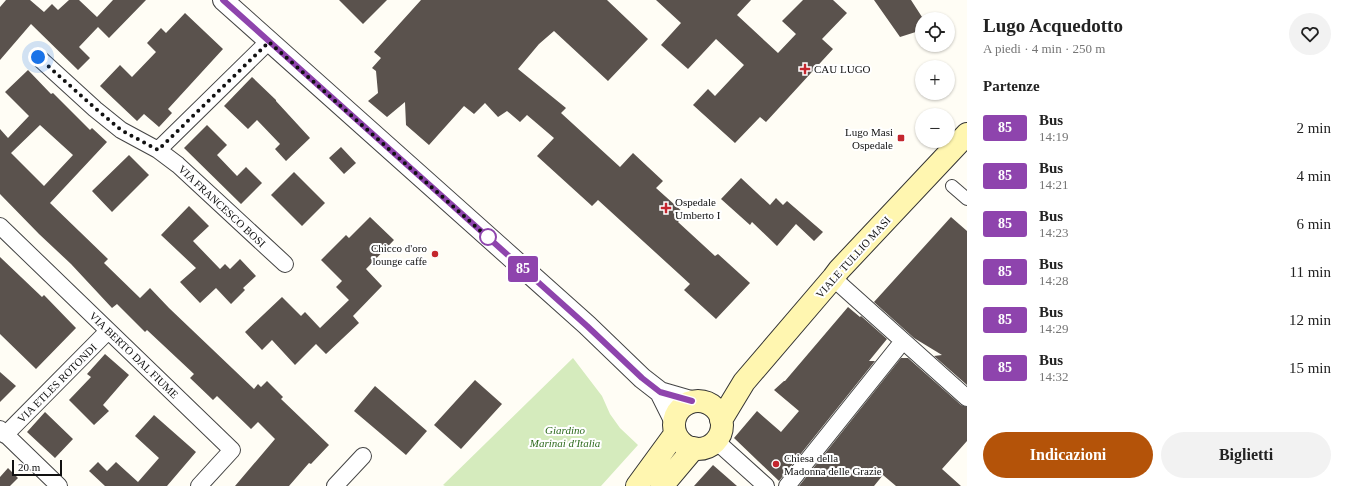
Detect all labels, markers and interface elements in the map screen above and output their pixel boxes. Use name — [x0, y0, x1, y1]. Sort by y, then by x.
map controls — [915, 12, 955, 148]
button: locate — [915, 12, 955, 52]
button: heart — [1289, 13, 1331, 55]
text: Lugo Acquedotto — [983, 15, 1123, 36]
text: A piedi · 4 min · 250 m — [983, 41, 1105, 56]
your location — [28, 47, 48, 67]
button: + — [915, 60, 955, 100]
marker: CAU LUGO — [799, 63, 811, 75]
place label: CAU LUGO — [814, 63, 871, 75]
text: Partenze — [983, 78, 1040, 94]
button: − — [915, 108, 955, 148]
text: Bus — [1039, 112, 1063, 128]
text: 85 — [998, 120, 1012, 135]
text: 2 min — [1296, 120, 1331, 136]
place label: Lugo Masi Ospedale — [845, 126, 893, 151]
text: 14:19 — [1039, 129, 1069, 144]
marker: Lugo Masi Ospedale — [896, 133, 906, 143]
text: Bus — [1039, 160, 1063, 176]
street label: VIA FRANCESCO BOSI — [176, 163, 268, 250]
text: 85 — [998, 168, 1012, 183]
text: 4 min — [1296, 168, 1331, 184]
text: 14:21 — [1039, 177, 1069, 192]
place label: Ospedale Umberto I — [675, 196, 721, 221]
marker: Ospedale Umberto I — [660, 202, 672, 214]
text: Bus — [1039, 208, 1063, 224]
street label: VIALE TULLIO MASI — [813, 214, 893, 300]
text: 85 — [998, 216, 1012, 231]
text: 6 min — [1296, 216, 1331, 232]
text: 14:23 — [1039, 225, 1069, 240]
unlabelled marker — [479, 228, 497, 246]
place label: Chicco d'oro lounge caffe — [371, 242, 427, 267]
marker: Chicco d'oro lounge caffe — [430, 249, 440, 259]
line badge: 85 — [505, 256, 541, 282]
text: Bus — [1039, 256, 1063, 272]
text: 85 — [516, 261, 530, 276]
text: 85 — [998, 264, 1012, 279]
text: 11 min — [1289, 264, 1331, 280]
text: 14:28 — [1039, 273, 1069, 288]
text: Bus — [1039, 304, 1063, 320]
street label: VIA BERTO DAL FIUME — [87, 309, 181, 401]
text: 85 — [998, 312, 1012, 327]
text: 12 min — [1289, 312, 1331, 328]
text: 14:29 — [1039, 321, 1069, 336]
street label: VIA ETLES ROTONDI — [15, 341, 99, 425]
text: Bus — [1039, 352, 1063, 368]
text: 85 — [998, 360, 1012, 375]
text: 15 min — [1289, 360, 1331, 376]
text: 14:32 — [1039, 369, 1069, 384]
park label: Giardino Marinai d'Italia — [529, 424, 601, 449]
button: Indicazioni — [983, 432, 1153, 478]
button: Biglietti — [1161, 432, 1331, 478]
place label: Chiesa della Madonna delle Grazie — [784, 452, 882, 477]
scale bar — [12, 458, 62, 477]
marker: Chiesa della Madonna delle Grazie — [771, 459, 781, 469]
text: 20 m — [18, 461, 40, 473]

